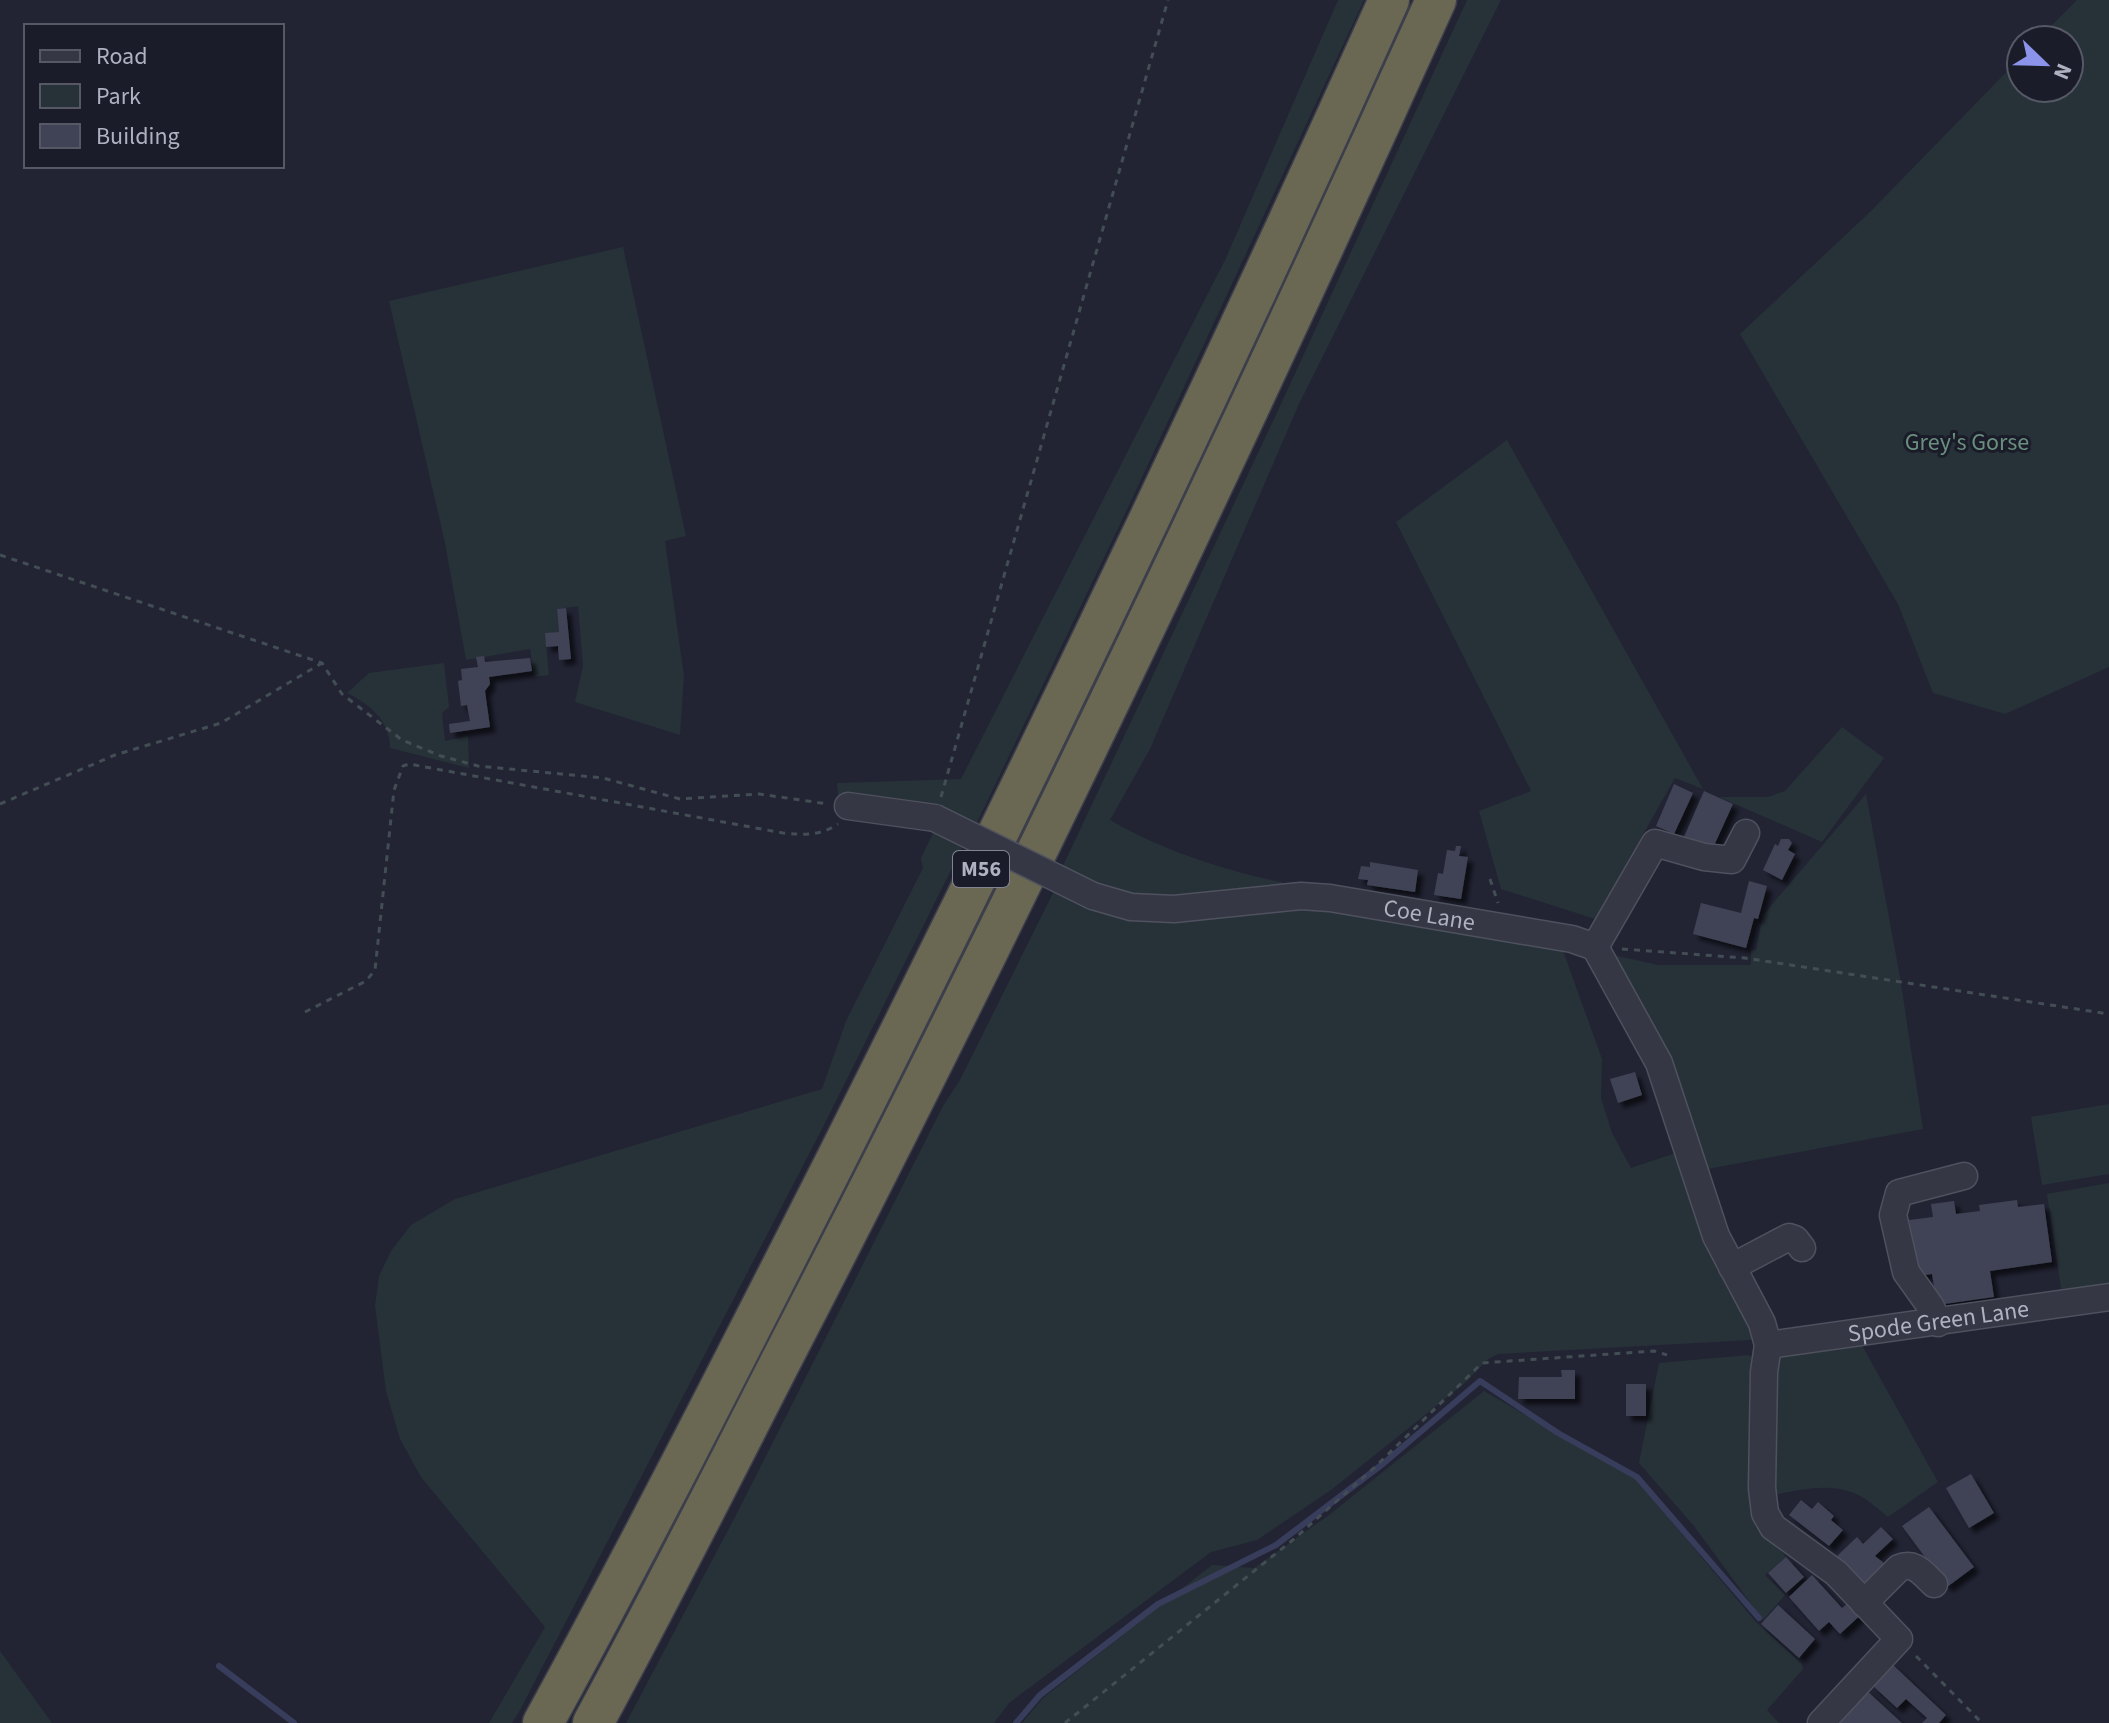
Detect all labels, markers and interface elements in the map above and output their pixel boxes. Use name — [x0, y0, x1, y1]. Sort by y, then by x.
legend — [24, 24, 284, 168]
north arrow — [2005, 24, 2085, 104]
text: Road — [96, 39, 148, 74]
text: N — [2045, 58, 2080, 84]
text: Park — [96, 79, 141, 114]
text: Building — [96, 119, 180, 154]
park label: Grey's Gorse — [1905, 425, 2029, 460]
road number: M56 — [953, 851, 1009, 887]
street label: Coe Lane — [1381, 890, 1478, 940]
street label: Spode Green Lane — [1845, 1291, 2031, 1351]

